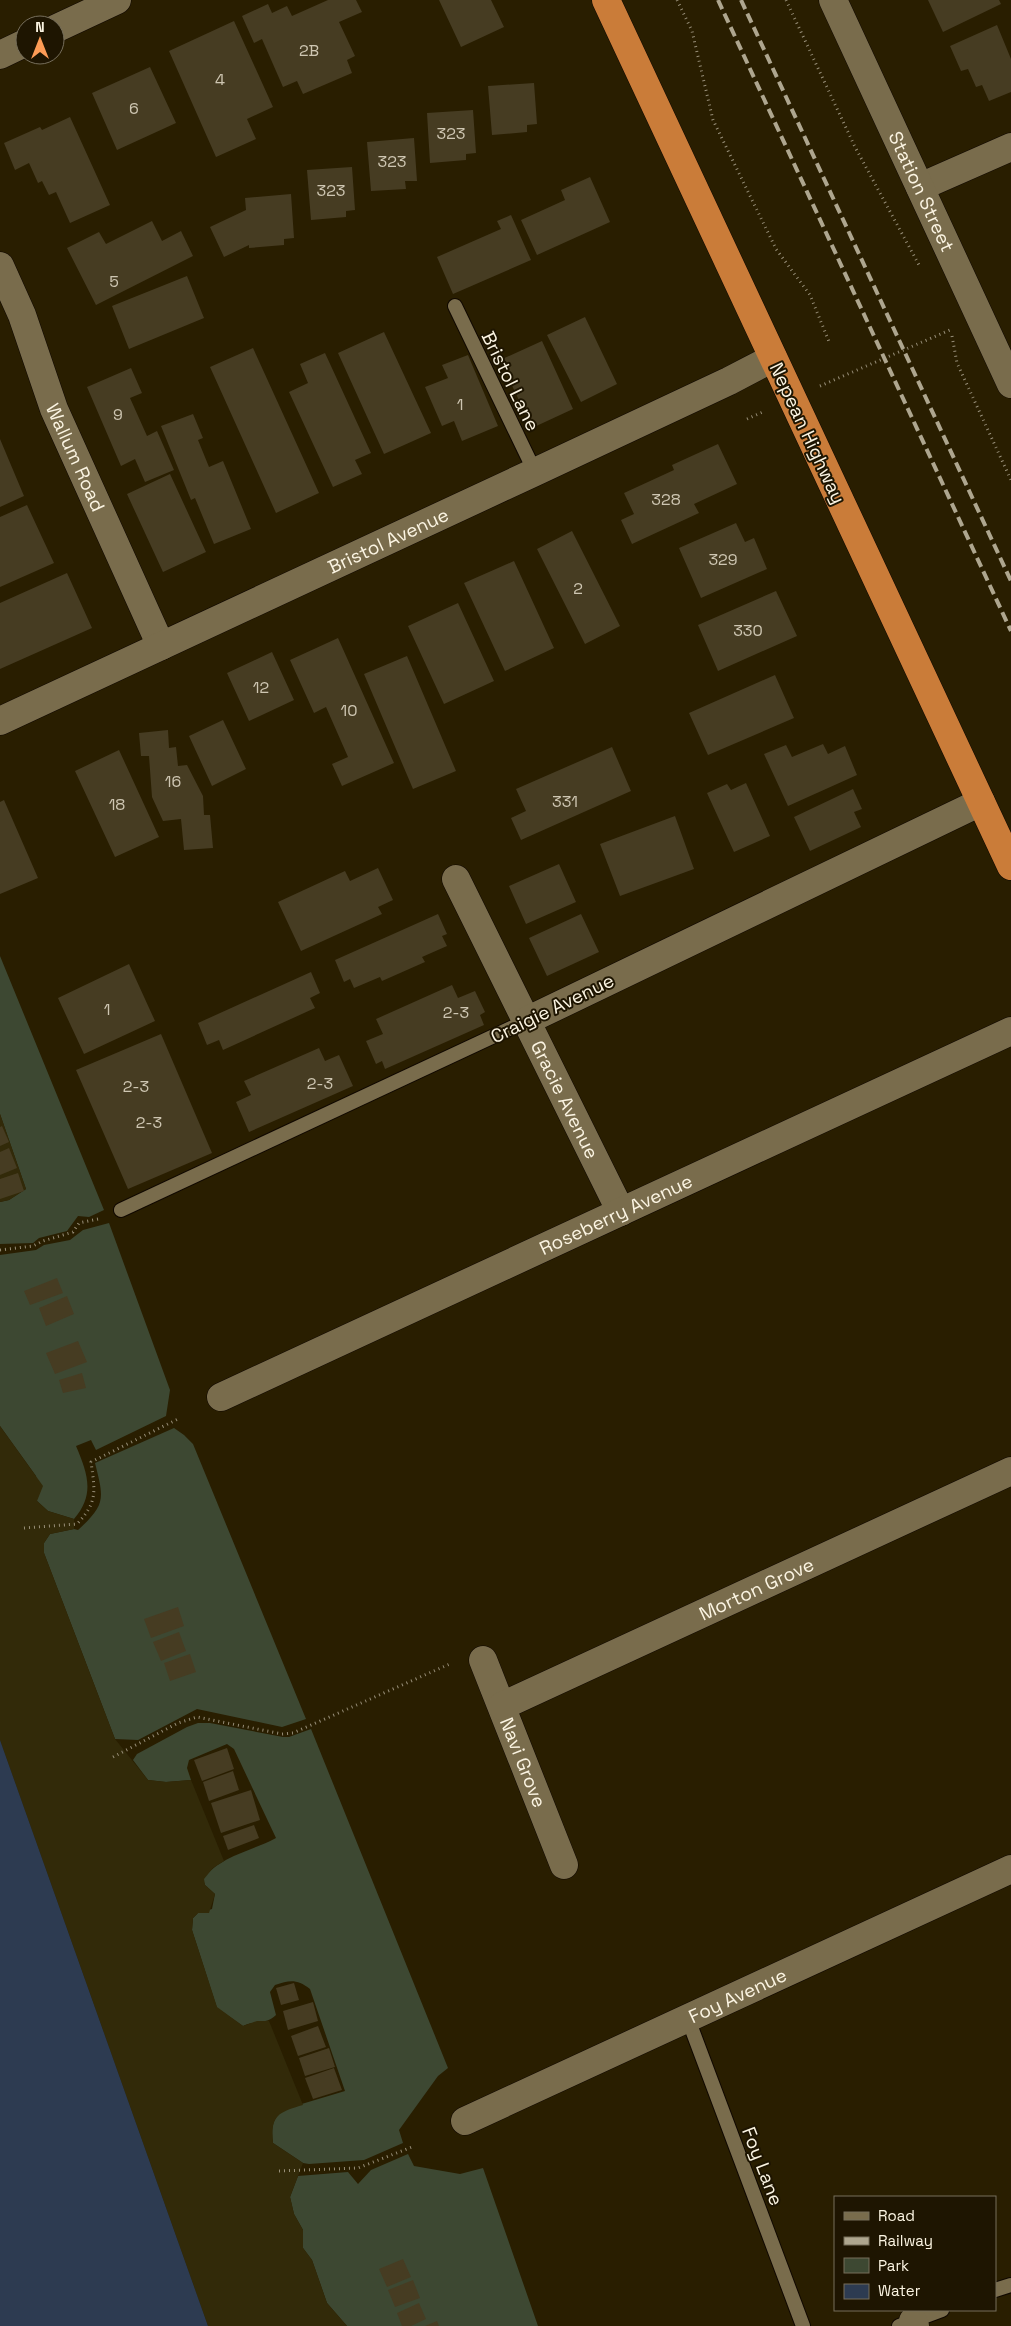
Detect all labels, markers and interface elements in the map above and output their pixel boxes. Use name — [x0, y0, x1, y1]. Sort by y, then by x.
north arrow — [15, 15, 65, 65]
text: N — [35, 18, 45, 36]
house number: 2B — [299, 40, 319, 61]
house number: 4 — [215, 69, 225, 90]
house number: 6 — [129, 98, 139, 119]
house number: 323 — [437, 123, 465, 144]
street label: Station Street — [883, 127, 960, 256]
house number: 323 — [378, 151, 406, 172]
house number: 323 — [317, 180, 345, 201]
house number: 5 — [109, 271, 119, 292]
street label: Bristol Lane — [476, 327, 545, 435]
street label: Nepean Highway — [764, 359, 851, 508]
house number: 1 — [457, 394, 463, 415]
street label: Wallum Road — [40, 399, 111, 516]
house number: 9 — [113, 404, 123, 425]
house number: 328 — [651, 489, 681, 510]
street label: Bristol Avenue — [324, 502, 453, 580]
house number: 329 — [708, 549, 738, 570]
house number: 2 — [573, 578, 583, 599]
house number: 330 — [733, 620, 763, 641]
house number: 12 — [253, 677, 269, 698]
house number: 10 — [341, 700, 357, 721]
house number: 16 — [165, 771, 181, 792]
house number: 331 — [552, 791, 578, 812]
house number: 18 — [109, 794, 125, 815]
street label: Craigie Avenue — [486, 968, 618, 1049]
house number: 1 — [104, 999, 110, 1020]
house number: 2-3 — [443, 1002, 469, 1023]
street label: Gracie Avenue — [525, 1036, 605, 1163]
house number: 2-3 — [307, 1073, 333, 1094]
house number: 2-3 — [123, 1076, 149, 1097]
house number: 2-3 — [136, 1112, 162, 1133]
street label: Roseberry Avenue — [535, 1168, 697, 1261]
street label: Morton Grove — [695, 1552, 818, 1626]
street label: Navi Grove — [494, 1714, 552, 1811]
street label: Foy Avenue — [685, 1962, 791, 2029]
street label: Foy Lane — [736, 2123, 789, 2209]
legend — [834, 2196, 996, 2311]
text: Road — [878, 2206, 915, 2225]
text: Railway — [878, 2231, 933, 2250]
text: Park — [878, 2256, 909, 2275]
text: Water — [878, 2281, 921, 2300]

